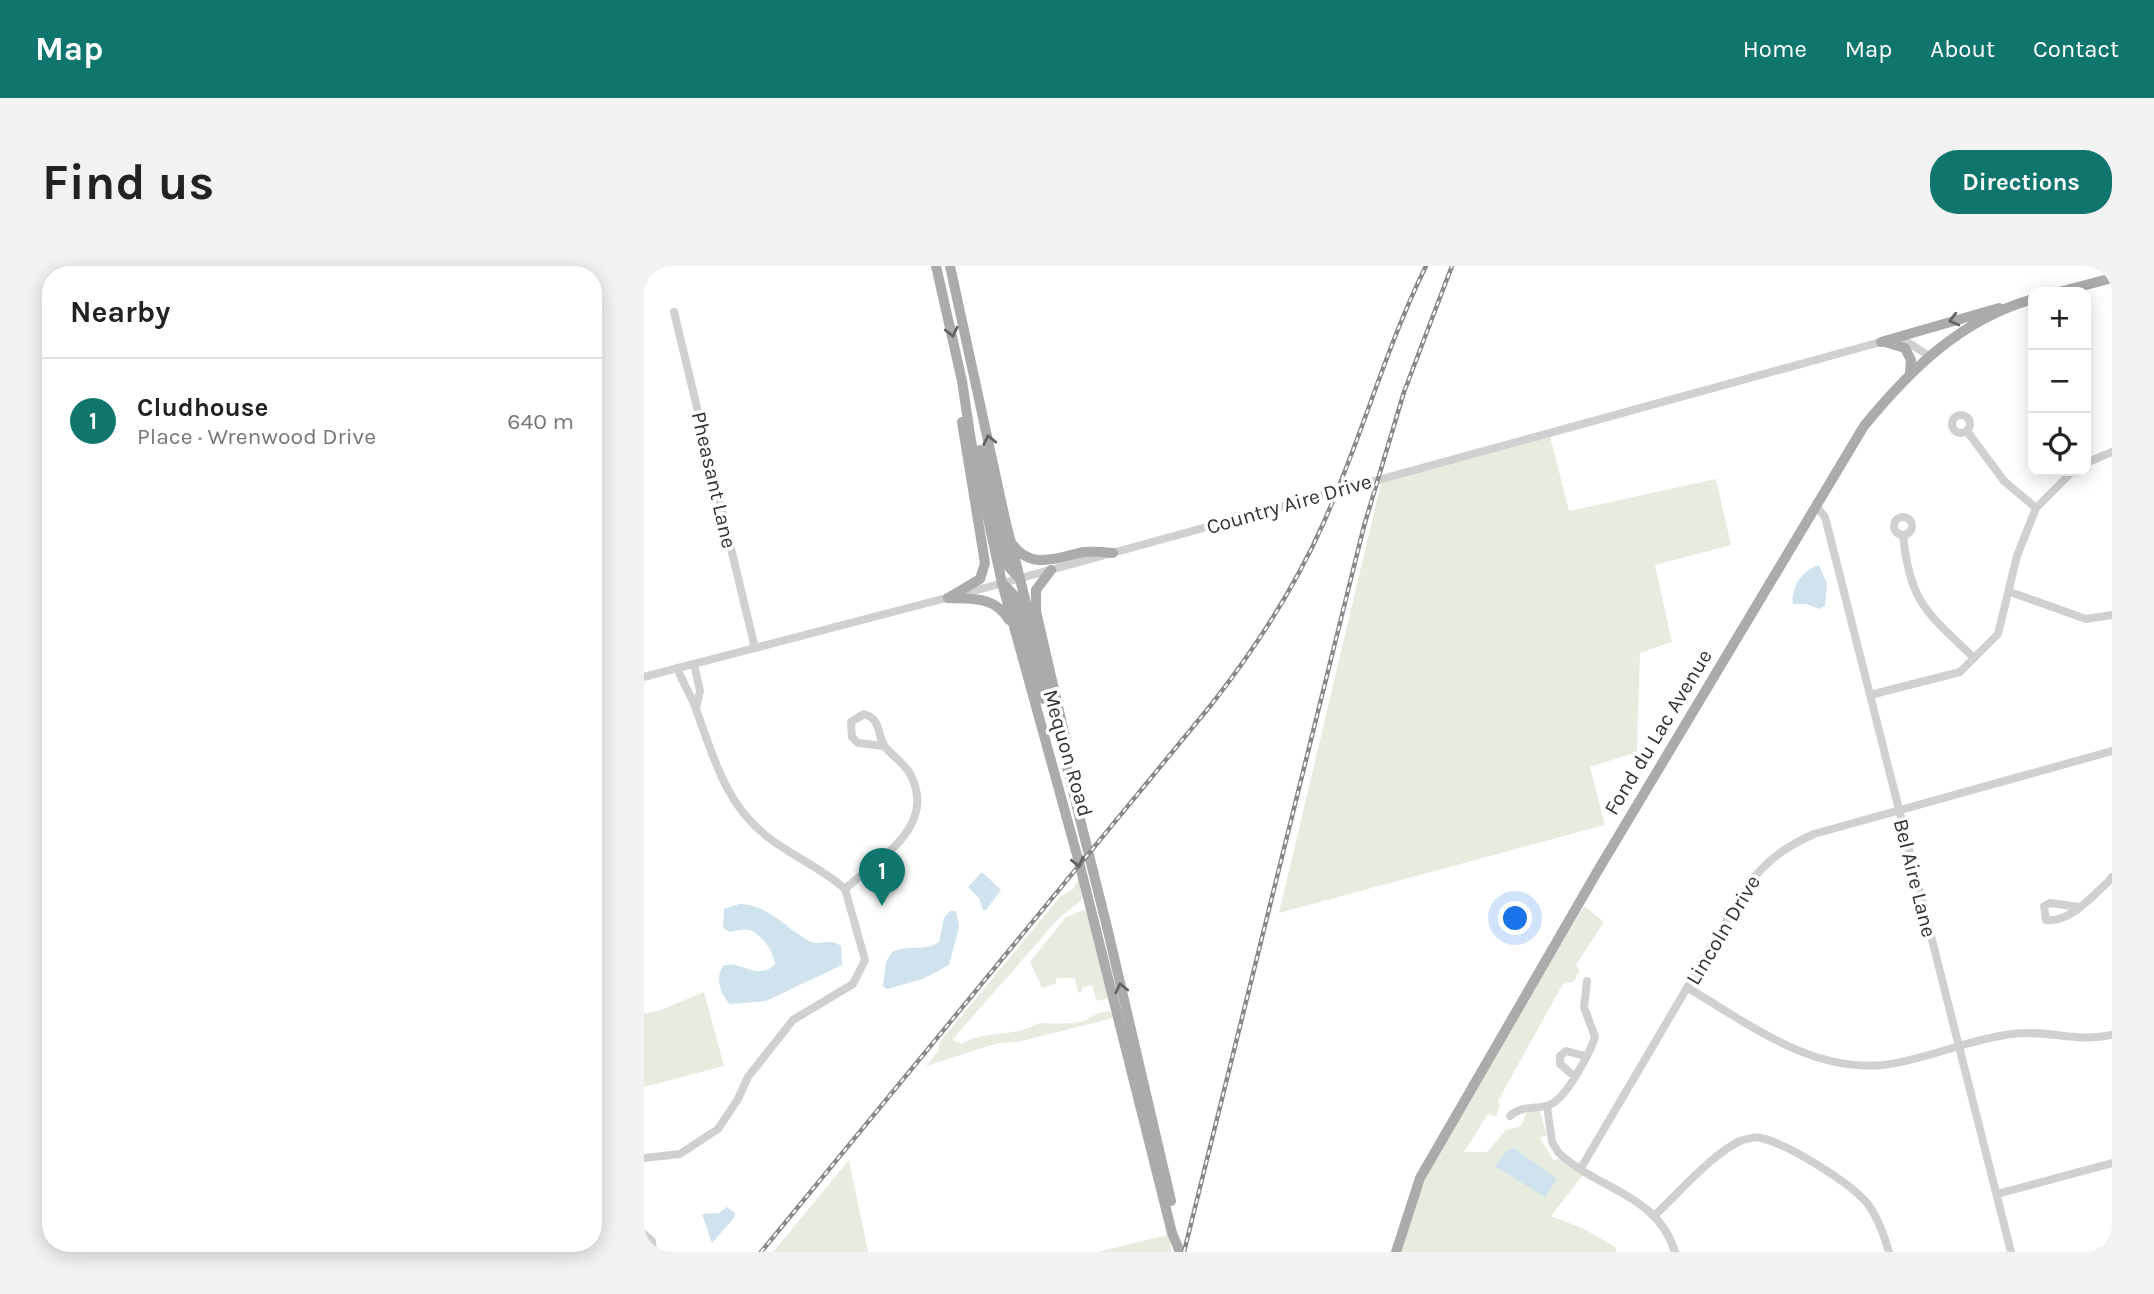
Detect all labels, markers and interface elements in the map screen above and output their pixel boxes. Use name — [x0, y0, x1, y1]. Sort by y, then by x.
text: Map — [35, 30, 103, 68]
text: Home — [1743, 35, 1807, 63]
text: Map — [1845, 35, 1892, 63]
text: About — [1930, 35, 1995, 63]
text: Contact — [2033, 35, 2119, 63]
button: Directions — [1930, 150, 2112, 214]
text: Find us — [42, 154, 214, 211]
map controls — [2028, 287, 2091, 476]
button: + — [2028, 287, 2091, 350]
text: Nearby — [70, 294, 170, 330]
one-way arrow — [1948, 312, 1960, 326]
one-way arrow — [943, 326, 958, 338]
button: − — [2028, 350, 2091, 413]
text: Cludhouse — [137, 392, 268, 423]
text: 1 — [89, 408, 97, 435]
text: 640 m — [507, 408, 574, 435]
street label: Pheasant Lane — [687, 409, 741, 551]
button: locate — [2028, 413, 2091, 476]
text: Place · Wrenwood Drive — [137, 423, 376, 450]
one-way arrow — [982, 434, 997, 446]
street label: Country Aire Drive — [1204, 469, 1374, 539]
street label: Fond du Lac Avenue — [1599, 645, 1717, 819]
street label: Mequon Road — [1038, 687, 1098, 819]
street label: Bel Aire Lane — [1889, 816, 1941, 940]
pin: 1 — [859, 848, 905, 906]
one-way arrow — [1070, 855, 1084, 867]
street label: Lincoln Drive — [1681, 871, 1765, 989]
your location — [1498, 901, 1532, 935]
one-way arrow — [1115, 982, 1130, 994]

